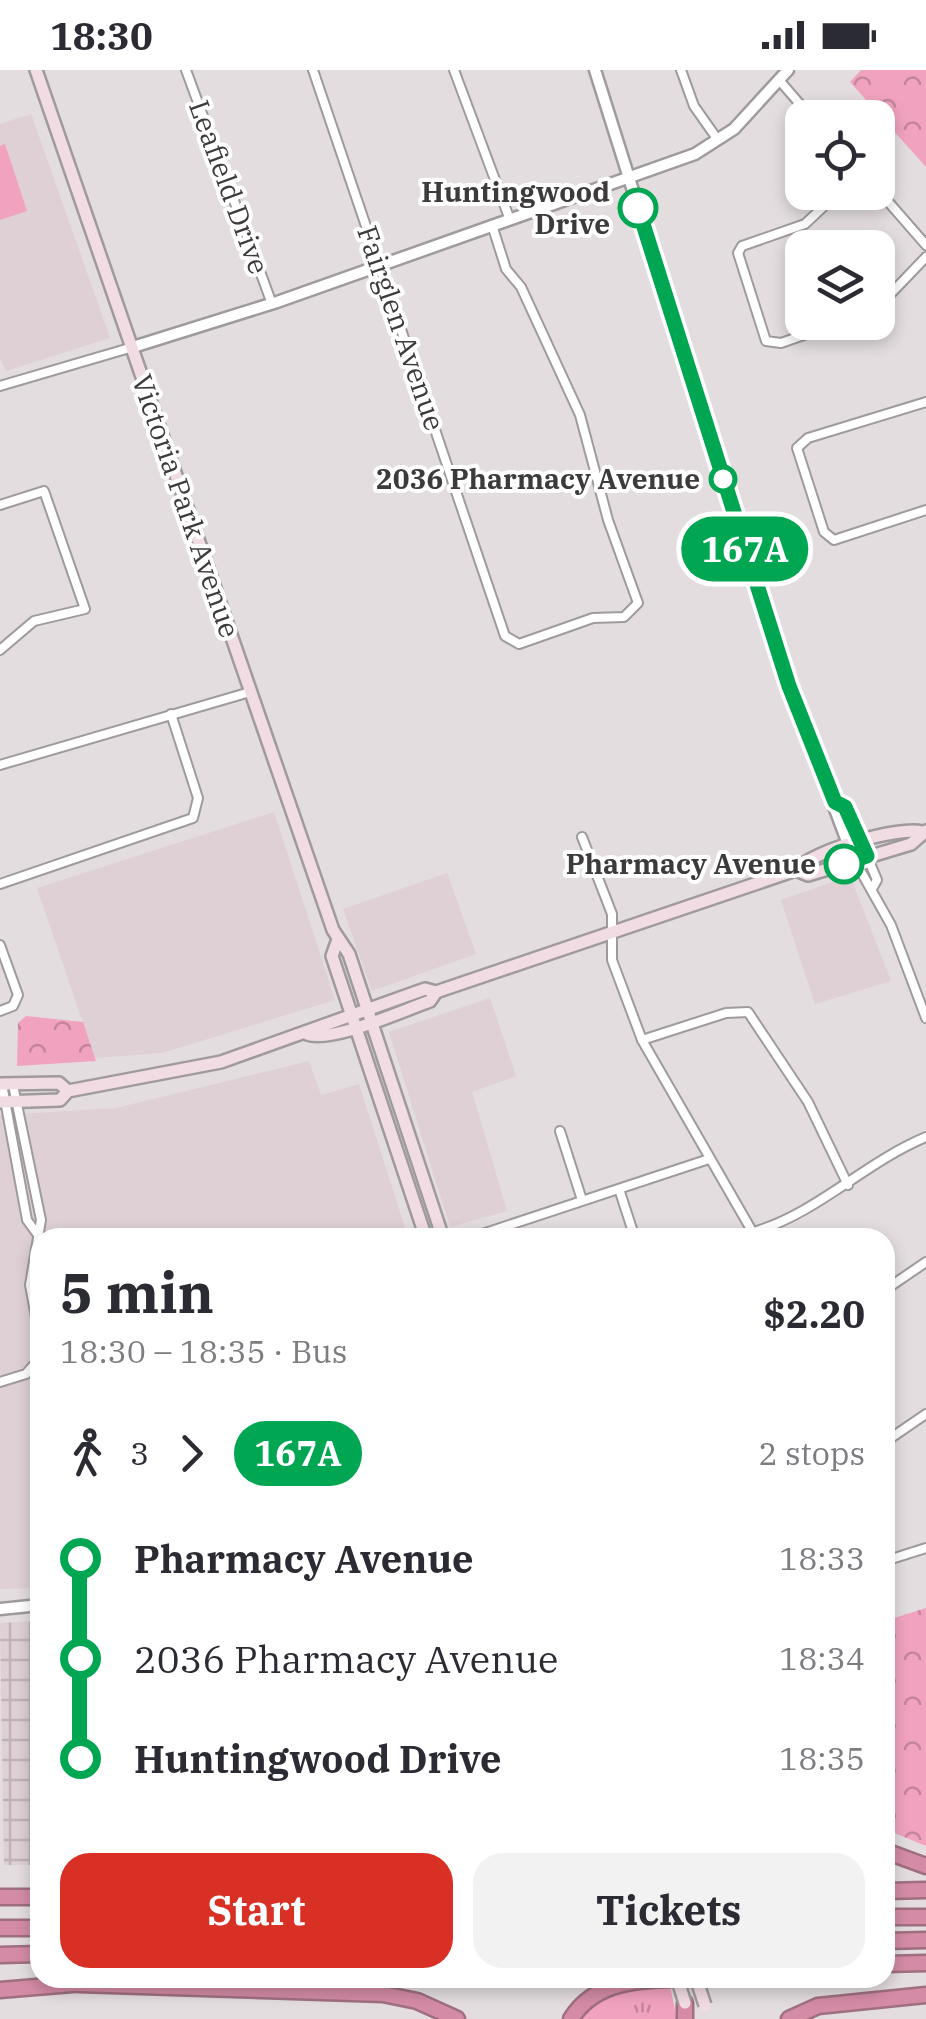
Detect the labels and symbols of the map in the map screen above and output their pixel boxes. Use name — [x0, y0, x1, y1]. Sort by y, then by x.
street label: Leafield Drive — [181, 95, 278, 279]
place label: Huntingwood Drive — [421, 173, 610, 242]
marker: Huntingwood Drive — [619, 189, 657, 227]
street label: Fairglen Avenue — [349, 220, 454, 435]
street label: Victoria Park Avenue — [124, 369, 249, 642]
place label: 2036 Pharmacy Avenue — [376, 460, 700, 497]
marker: 2036 Pharmacy Avenue — [710, 466, 736, 492]
line badge: 167A — [675, 516, 815, 582]
place label: Pharmacy Avenue — [566, 845, 816, 882]
marker: Pharmacy Avenue — [825, 845, 863, 883]

